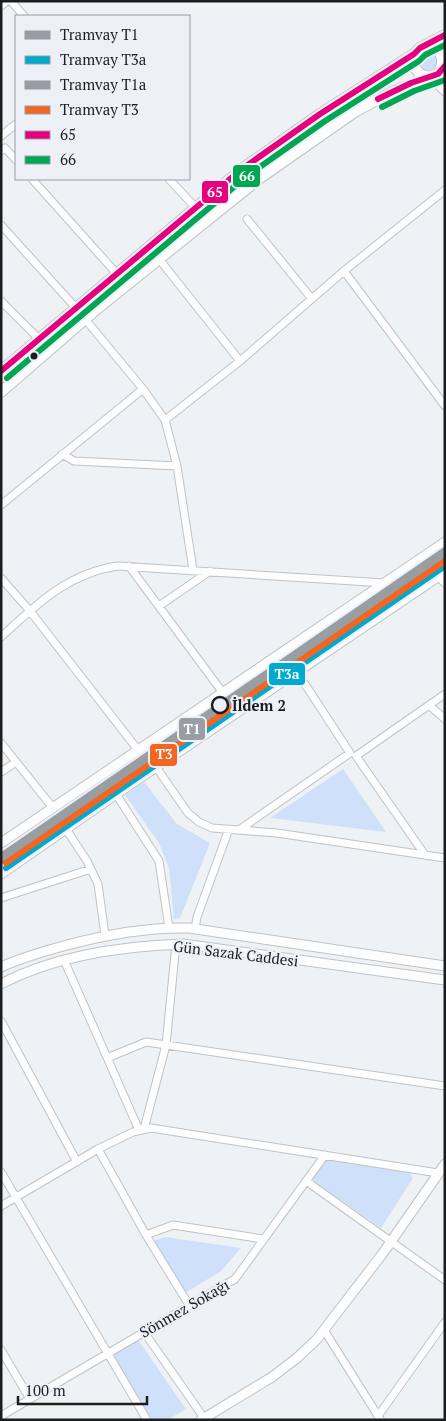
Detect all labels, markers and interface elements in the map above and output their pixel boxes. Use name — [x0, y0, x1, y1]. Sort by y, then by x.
legend — [15, 15, 190, 180]
text: Tramvay T1 — [60, 24, 139, 44]
text: Tramvay T3a — [60, 49, 147, 69]
text: Tramvay T1a — [60, 74, 147, 94]
text: Tramvay T3 — [60, 99, 139, 119]
text: 65 — [60, 124, 76, 144]
text: 66 — [60, 149, 76, 169]
line badge: 66 — [232, 164, 261, 188]
text: 66 — [239, 166, 255, 185]
line badge: 65 — [201, 180, 229, 204]
text: 65 — [207, 182, 223, 201]
unlabelled marker — [29, 351, 39, 361]
line badge: T3a — [268, 662, 306, 686]
text: T3a — [274, 664, 300, 683]
place label: İldem 2 — [232, 695, 286, 715]
marker: İldem 2 — [211, 696, 229, 714]
line badge: T1 — [178, 717, 206, 741]
text: T1 — [183, 719, 201, 738]
line badge: T3 — [149, 743, 178, 767]
text: T3 — [155, 744, 173, 763]
street label: Gün Sazak Caddesi — [172, 935, 300, 971]
street label: Sönmez Sokağı — [135, 1274, 233, 1342]
scale bar — [18, 1374, 146, 1406]
text: 100 m — [25, 1380, 66, 1400]

